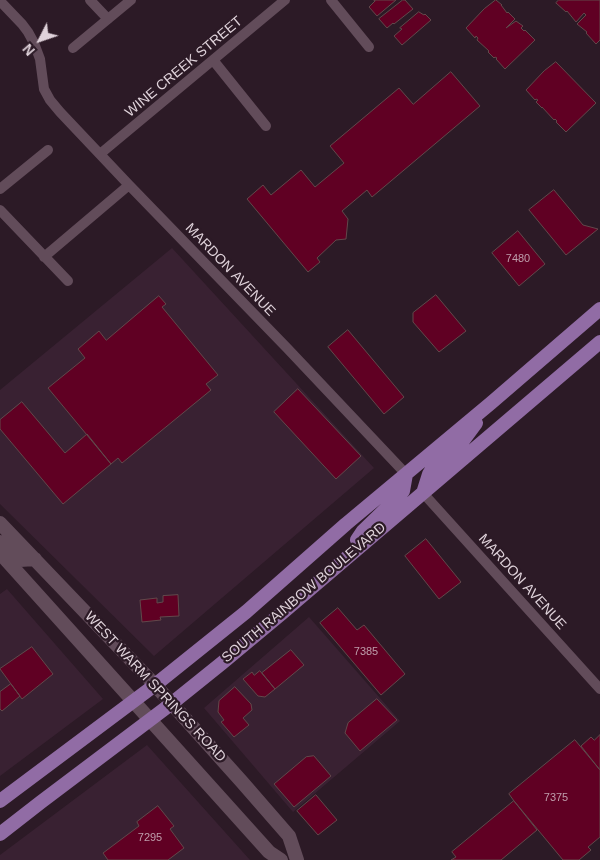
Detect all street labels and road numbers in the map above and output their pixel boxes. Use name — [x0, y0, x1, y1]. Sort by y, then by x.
street label: WINE CREEK STREET — [122, 13, 246, 121]
street label: MARDON AVENUE — [181, 220, 279, 320]
street label: SOUTH RAINBOW BOULEVARD — [219, 519, 389, 667]
street label: MARDON AVENUE — [475, 531, 569, 633]
street label: WEST WARM SPRINGS ROAD — [81, 608, 229, 766]

